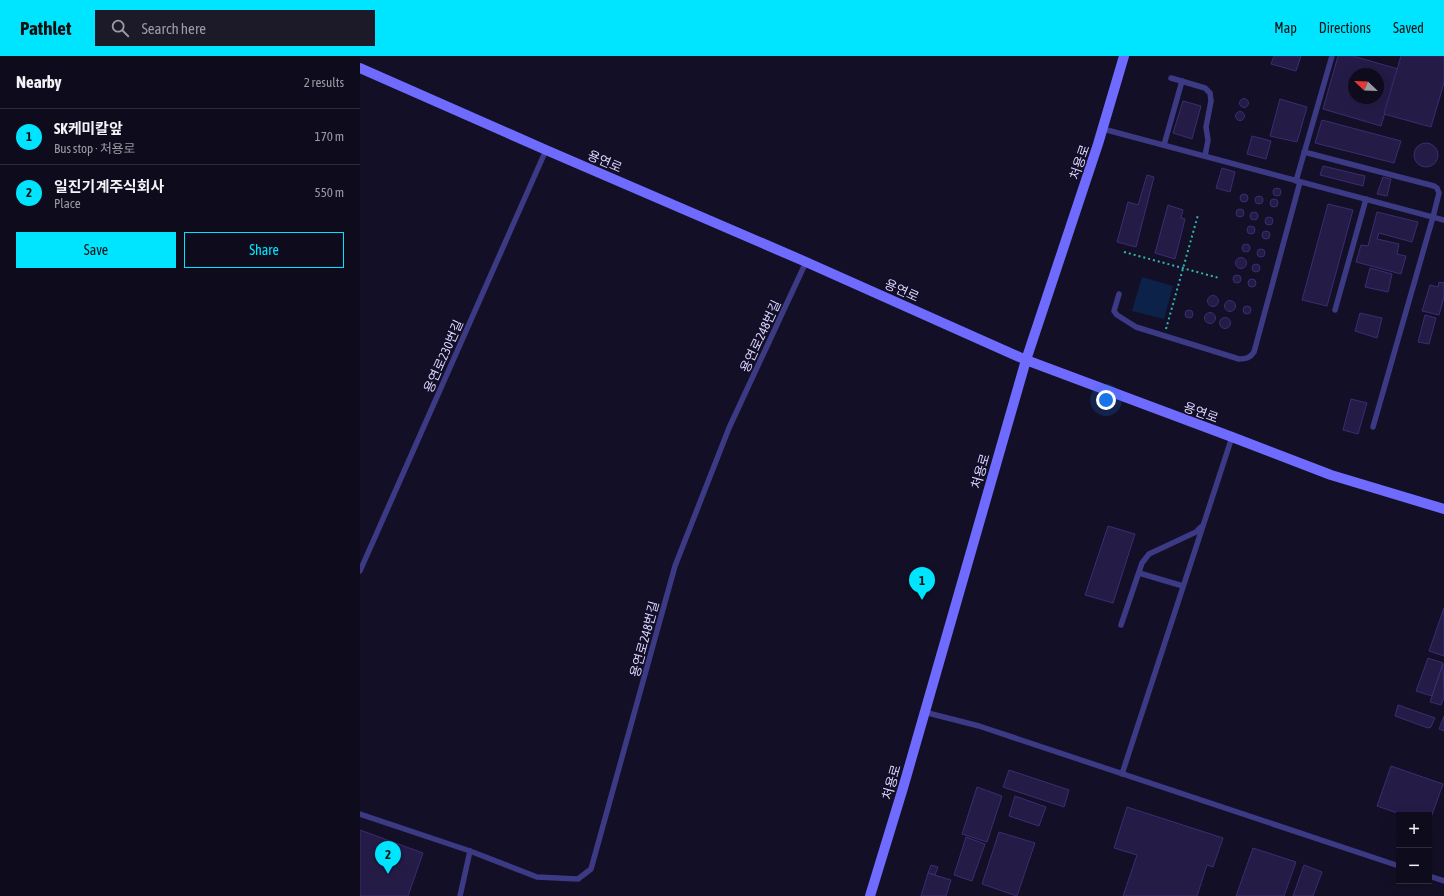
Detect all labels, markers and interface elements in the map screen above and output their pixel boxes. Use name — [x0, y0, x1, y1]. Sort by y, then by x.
search box — [95, 10, 375, 46]
text: Pathlet — [20, 17, 71, 39]
icon: search — [109, 17, 131, 39]
text: Search here — [141, 20, 206, 37]
text: Map — [1274, 20, 1297, 36]
text: Directions — [1319, 20, 1371, 36]
text: Saved — [1393, 20, 1424, 36]
north arrow — [1348, 68, 1384, 104]
text: Nearby — [16, 72, 62, 92]
text: 2 results — [304, 75, 344, 90]
text: SK케미칼앞 — [54, 120, 123, 137]
text: 1 — [26, 129, 32, 144]
text: 170 m — [315, 129, 344, 144]
text: Bus stop · 처용로 — [54, 141, 136, 156]
street label: 처용로 — [1067, 143, 1092, 182]
street label: 용연로 — [585, 148, 624, 175]
text: 일진기계주식회사 — [54, 178, 164, 195]
text: 2 — [26, 185, 32, 200]
text: 550 m — [315, 185, 344, 200]
text: Place — [54, 196, 81, 211]
button: Save — [16, 232, 176, 268]
button: Share — [184, 232, 344, 268]
street label: 용연로 — [882, 276, 921, 305]
street label: 용연로248번길 — [737, 298, 784, 375]
street label: 용연로230번길 — [421, 317, 466, 395]
your location — [1096, 390, 1116, 410]
street label: 용연로 — [1181, 399, 1220, 426]
street label: 처용로 — [968, 452, 993, 490]
pin: 1 — [909, 567, 935, 600]
street label: 용연로248번길 — [627, 599, 662, 679]
street label: 처용로 — [879, 763, 904, 801]
map controls — [1396, 812, 1432, 884]
button: + — [1396, 812, 1432, 848]
pin: 2 — [375, 841, 401, 874]
button: − — [1396, 848, 1432, 884]

